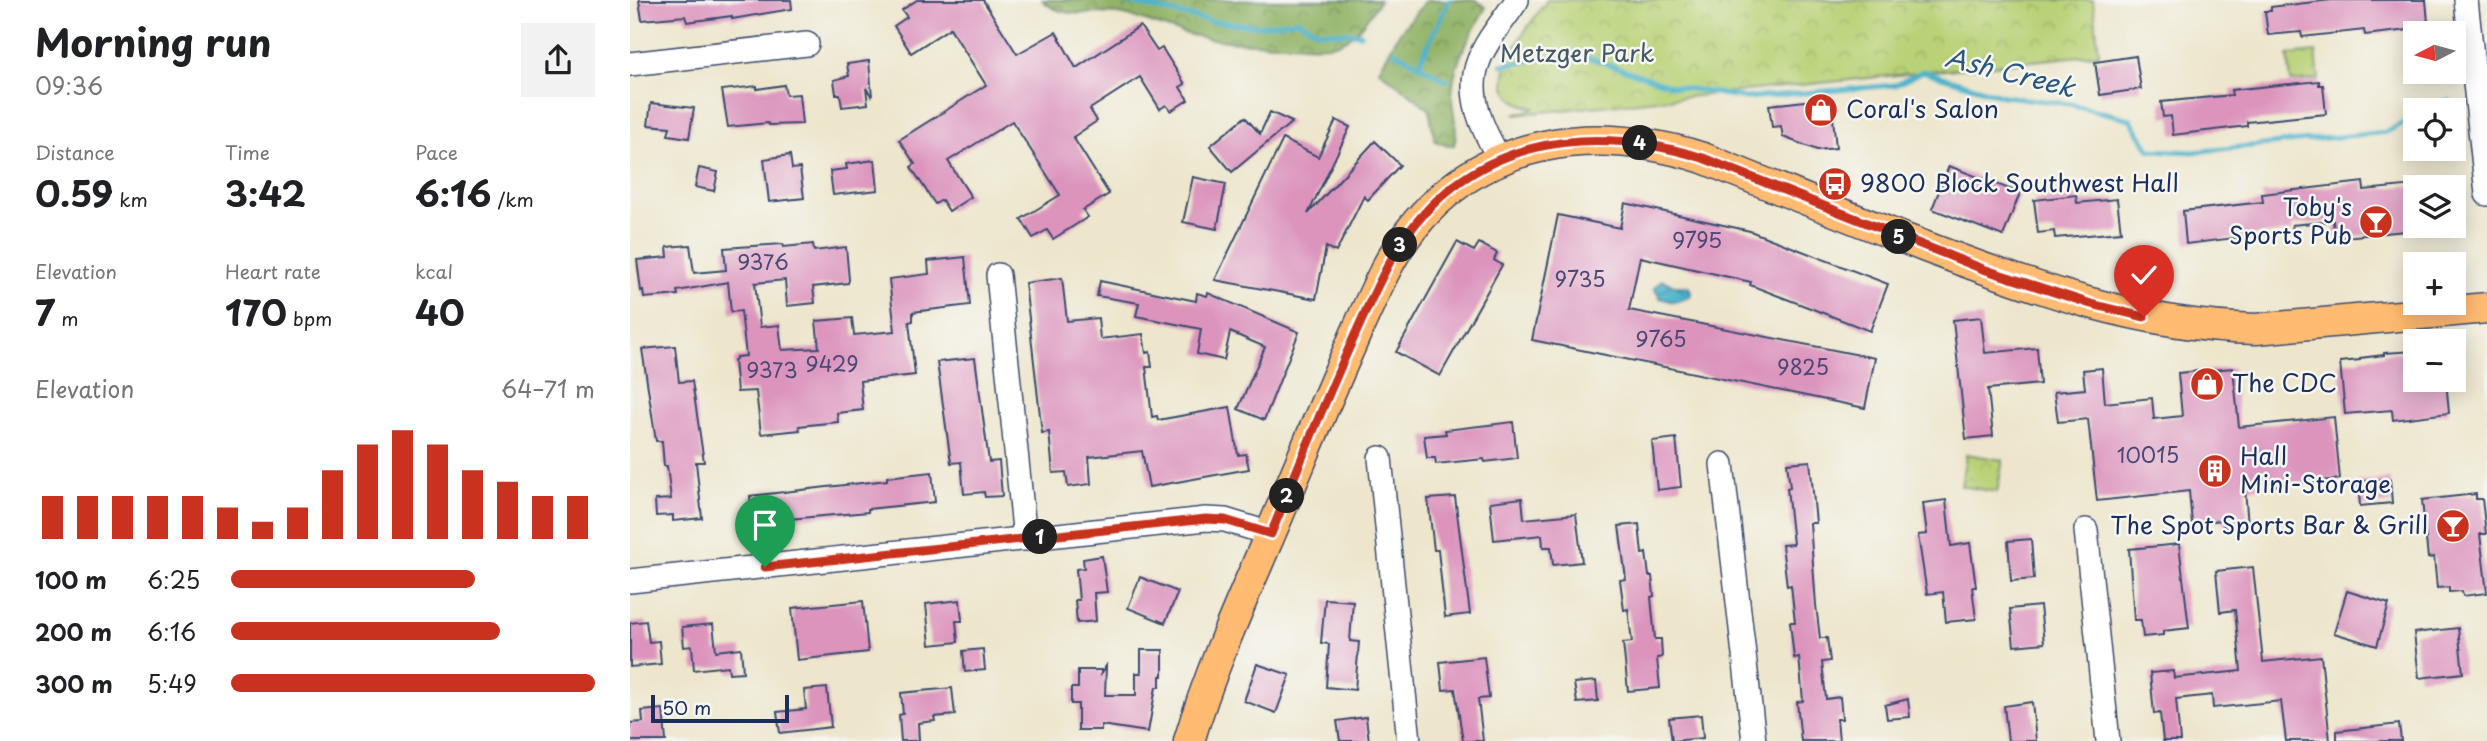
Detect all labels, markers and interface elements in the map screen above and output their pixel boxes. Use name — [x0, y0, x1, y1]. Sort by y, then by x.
text: Morning run — [35, 13, 271, 70]
north arrow — [2403, 21, 2466, 84]
map controls — [2403, 21, 2466, 392]
button: share — [521, 23, 595, 97]
park label: Metzger Park — [1500, 34, 1654, 70]
water label: Ash Creek — [1942, 37, 2080, 107]
text: 09:36 — [35, 68, 103, 103]
place label: Coral's Salon — [1846, 90, 1999, 126]
shop icon: Coral's Salon — [1802, 91, 1840, 129]
button: locate — [2403, 98, 2466, 161]
pin: 4 — [1622, 125, 1658, 160]
text: 4 — [1633, 128, 1646, 156]
text: Distance — [35, 138, 115, 166]
text: Time — [225, 138, 270, 166]
text: Pace — [415, 138, 458, 166]
place label: 9800 Block Southwest Hall — [1860, 164, 2179, 200]
bus stop icon: 9800 Block Southwest Hall — [1816, 165, 1854, 203]
text: 0.59 — [35, 166, 113, 219]
text: 3:42 — [225, 166, 306, 219]
text: 6:16 — [415, 166, 491, 219]
button: layers — [2403, 175, 2466, 238]
text: km — [113, 185, 148, 213]
text: /km — [491, 185, 534, 213]
place label: Toby's Sports Pub — [2229, 188, 2352, 252]
bar icon: Toby's Sports Pub — [2357, 203, 2395, 241]
pin: 5 — [1882, 219, 1916, 254]
text: 5 — [1892, 222, 1905, 250]
house number: 9795 — [1672, 223, 1722, 255]
pin: 3 — [1382, 228, 1418, 262]
text: 3 — [1393, 230, 1406, 258]
house number: 9376 — [737, 245, 789, 277]
pin — [2114, 245, 2174, 317]
button: + — [2403, 252, 2466, 315]
icon: check — [2125, 256, 2163, 294]
text: Elevation — [35, 257, 117, 285]
text: Heart rate — [225, 257, 321, 285]
text: kcal — [415, 257, 453, 285]
house number: 9735 — [1555, 262, 1605, 294]
text: 7 — [35, 285, 55, 338]
text: 170 — [225, 285, 287, 338]
text: 40 — [415, 285, 465, 338]
text: m — [55, 304, 79, 332]
text: bpm — [287, 304, 332, 332]
house number: 9765 — [1636, 322, 1686, 354]
button: − — [2403, 329, 2466, 392]
house number: 9429 — [805, 347, 859, 379]
house number: 9825 — [1777, 350, 1829, 382]
house number: 9373 — [746, 353, 798, 385]
place label: The CDC — [2232, 364, 2337, 400]
shop icon: The CDC — [2188, 365, 2226, 403]
text: Elevation — [35, 371, 134, 406]
text: 64–71 m — [501, 371, 595, 406]
place label: Hall Mini-Storage — [2240, 437, 2391, 501]
house number: 10015 — [2117, 438, 2179, 470]
building icon: Hall Mini-Storage — [2196, 452, 2234, 490]
pin: 2 — [1270, 478, 1304, 514]
text: 2 — [1280, 481, 1293, 509]
pin — [735, 495, 795, 567]
icon: arrive — [746, 506, 784, 544]
place label: The Spot Sports Bar & Grill — [2110, 506, 2428, 542]
bar icon: The Spot Sports Bar & Grill — [2434, 507, 2472, 545]
pin: 1 — [1022, 520, 1058, 554]
text: 1 — [1035, 522, 1044, 550]
text: 100 m — [35, 562, 107, 597]
text: 6:25 — [147, 562, 200, 597]
text: 200 m — [35, 614, 112, 649]
text: 6:16 — [147, 614, 196, 649]
text: 300 m — [35, 666, 113, 701]
text: 5:49 — [147, 666, 197, 701]
scale bar — [651, 692, 789, 724]
text: 50 m — [662, 693, 711, 721]

